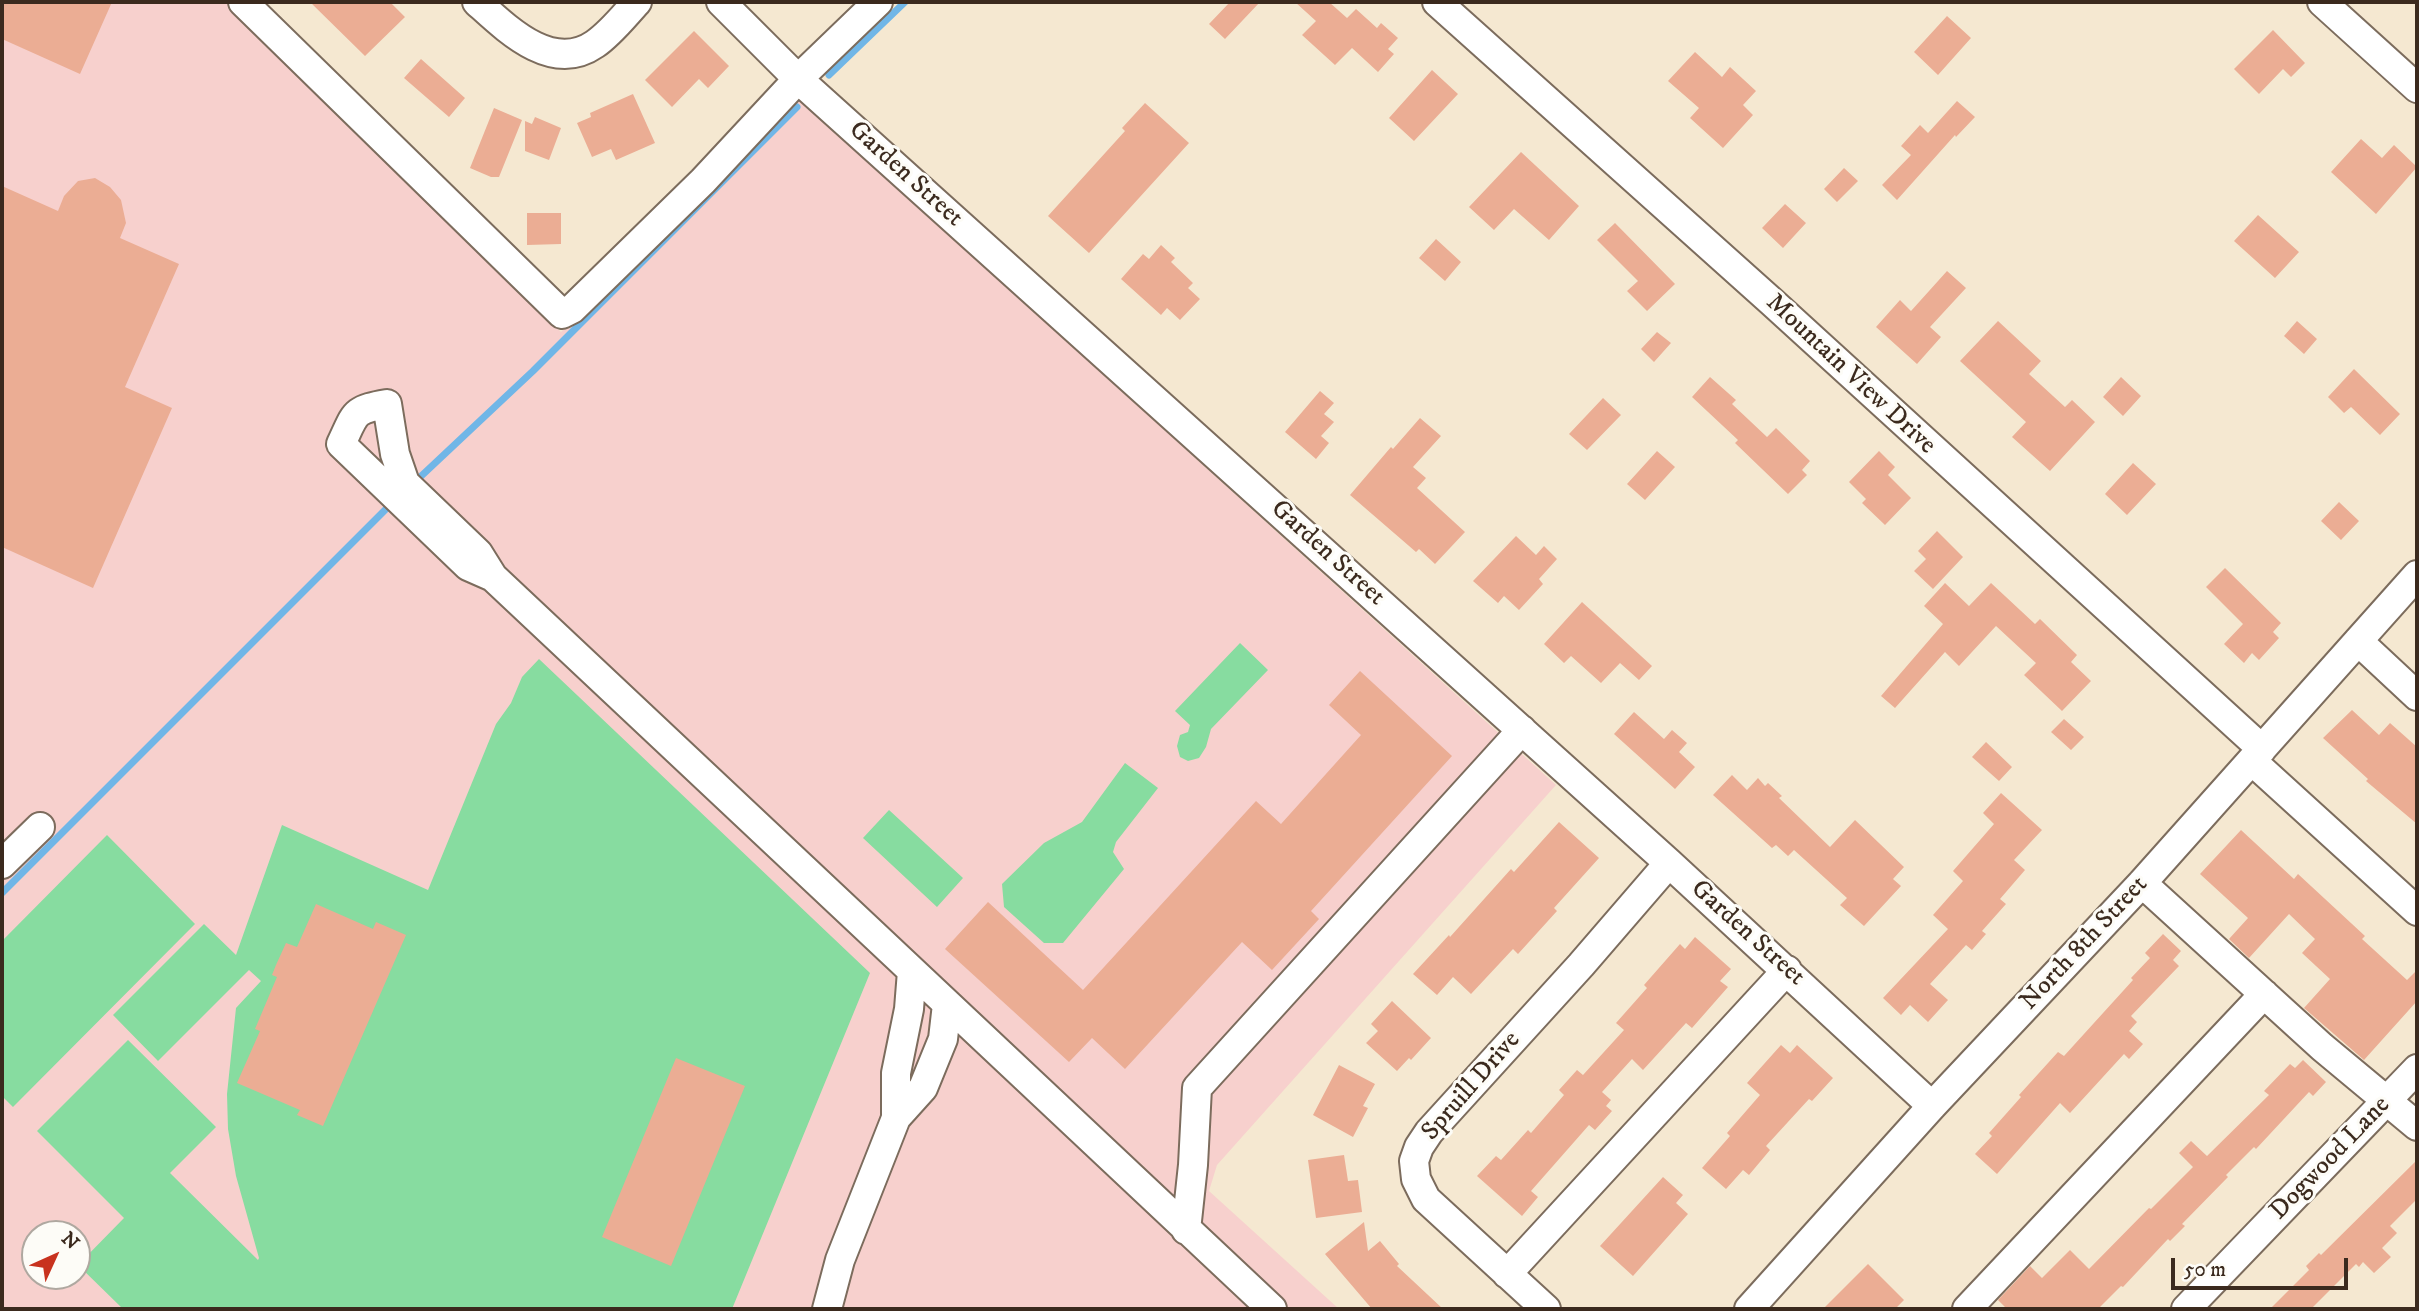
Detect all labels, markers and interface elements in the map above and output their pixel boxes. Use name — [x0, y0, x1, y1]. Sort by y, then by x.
street label: Garden Street — [841, 115, 969, 235]
street label: Mountain View Drive — [1759, 288, 1941, 462]
street label: Garden Street — [1263, 494, 1391, 614]
street label: North 8th Street — [2015, 870, 2155, 1018]
street label: Garden Street — [1683, 874, 1811, 994]
street label: Spruill Drive — [1416, 1026, 1528, 1148]
street label: Dogwood Lane — [2264, 1091, 2398, 1227]
north arrow — [21, 1220, 91, 1290]
text: N — [56, 1228, 83, 1255]
scale bar — [2174, 1244, 2351, 1288]
text: 50 m — [2184, 1257, 2226, 1283]

